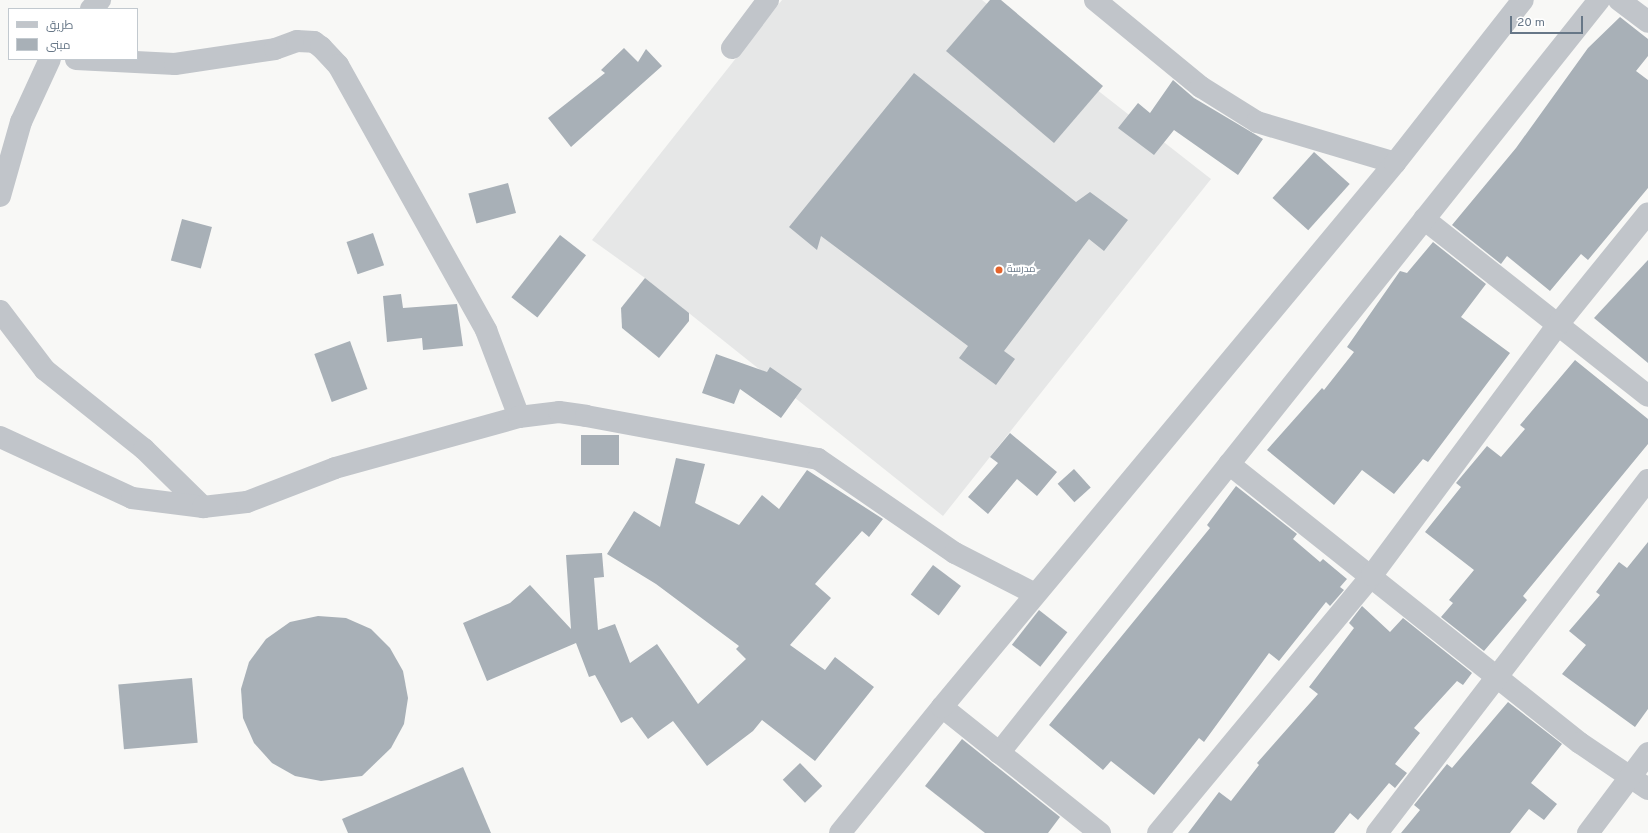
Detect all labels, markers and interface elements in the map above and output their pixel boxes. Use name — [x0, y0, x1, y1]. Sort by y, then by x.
legend — [8, 8, 138, 60]
scale bar — [1512, 8, 1585, 34]
text: 20 m — [1517, 15, 1545, 31]
text: طريق — [46, 18, 73, 34]
text: مبنى — [46, 38, 71, 54]
place label: مدرسة — [1007, 264, 1035, 276]
marker: مدرسة — [994, 265, 1004, 275]

